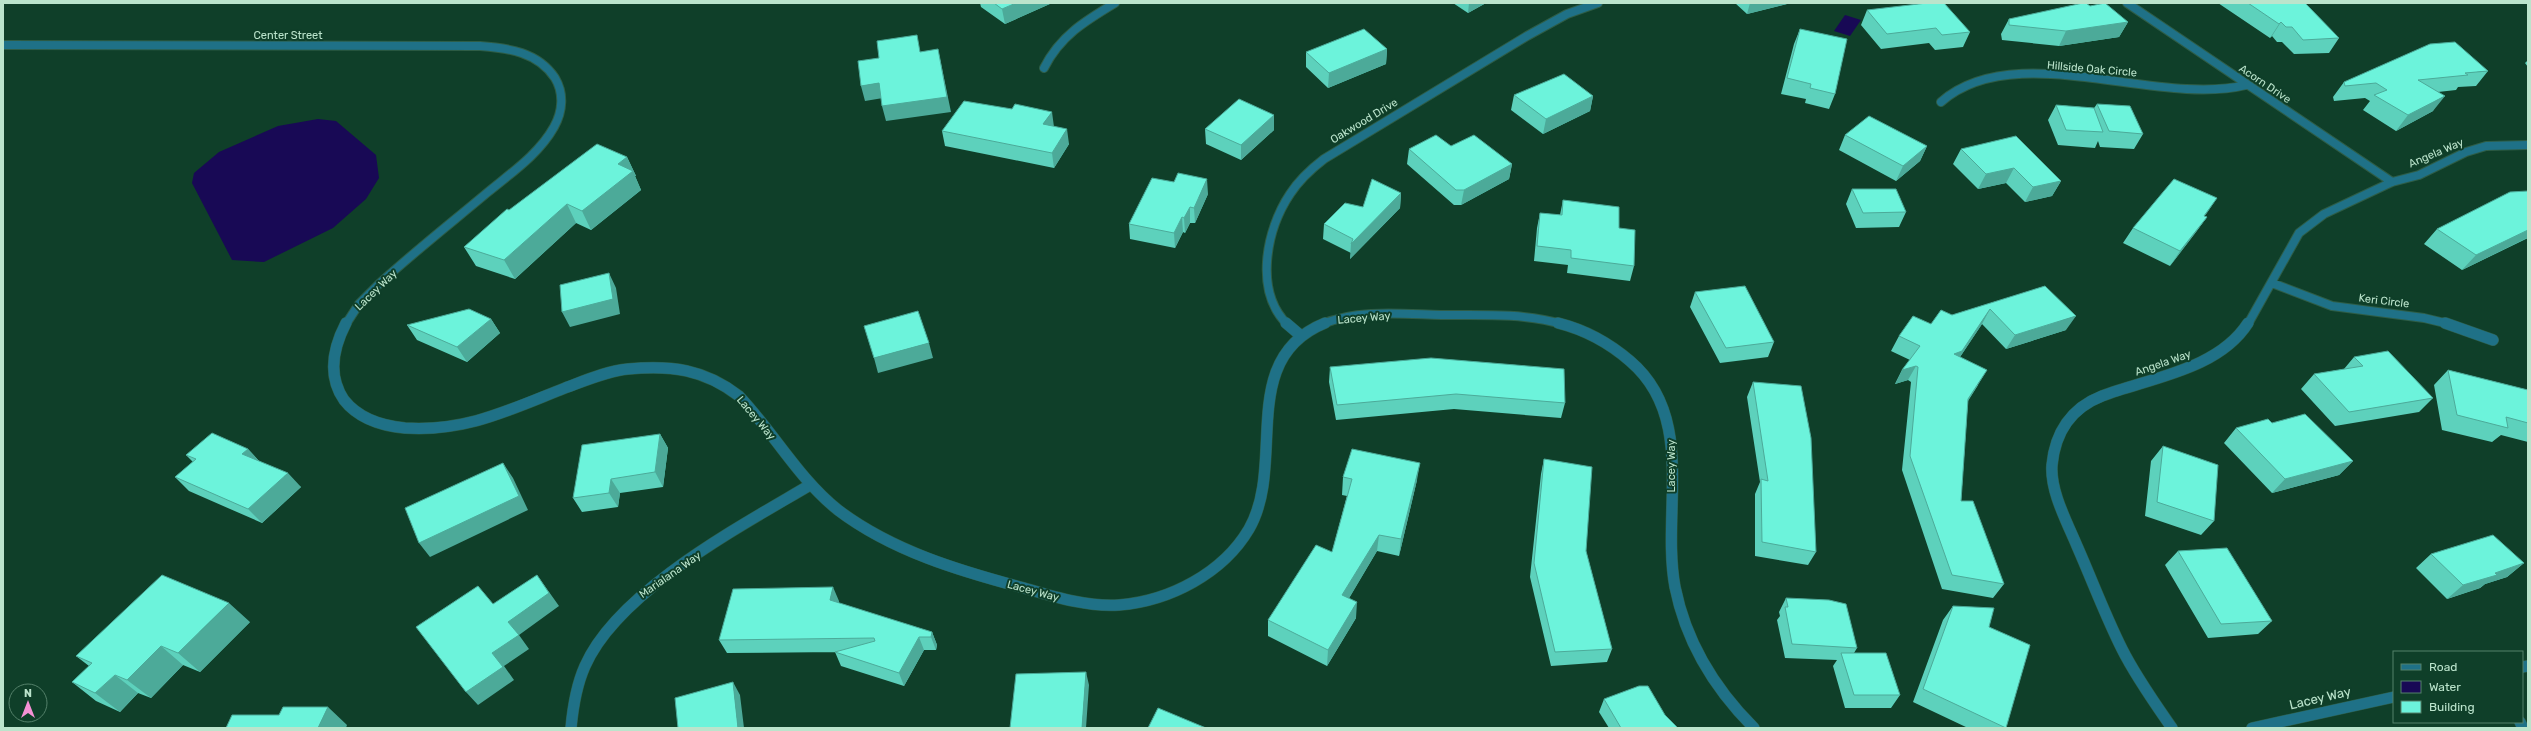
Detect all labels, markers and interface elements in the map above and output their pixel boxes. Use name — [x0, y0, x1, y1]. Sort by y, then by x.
street label: Center Street — [254, 29, 323, 42]
street label: Hillside Oak Circle — [2046, 59, 2138, 79]
street label: Acorn Drive — [2237, 62, 2293, 106]
street label: Oakwood Drive — [1328, 96, 1400, 146]
street label: Angela Way — [2406, 136, 2466, 170]
street label: Lacey Way — [352, 267, 400, 313]
street label: Keri Circle — [2358, 291, 2410, 311]
street label: Lacey Way — [1337, 309, 1391, 327]
street label: Angela Way — [2133, 347, 2193, 379]
street label: Lacey Way — [734, 393, 778, 443]
street label: Lacey Way — [1665, 439, 1678, 493]
street label: Marialana Way — [637, 549, 703, 601]
street label: Lacey Way — [1006, 578, 1060, 604]
legend — [2393, 651, 2523, 723]
text: Road — [2429, 660, 2457, 674]
text: Water — [2429, 680, 2461, 694]
north arrow — [8, 683, 48, 723]
street label: Lacey Way — [2288, 684, 2352, 712]
text: N — [24, 687, 32, 700]
text: Building — [2429, 700, 2475, 714]

